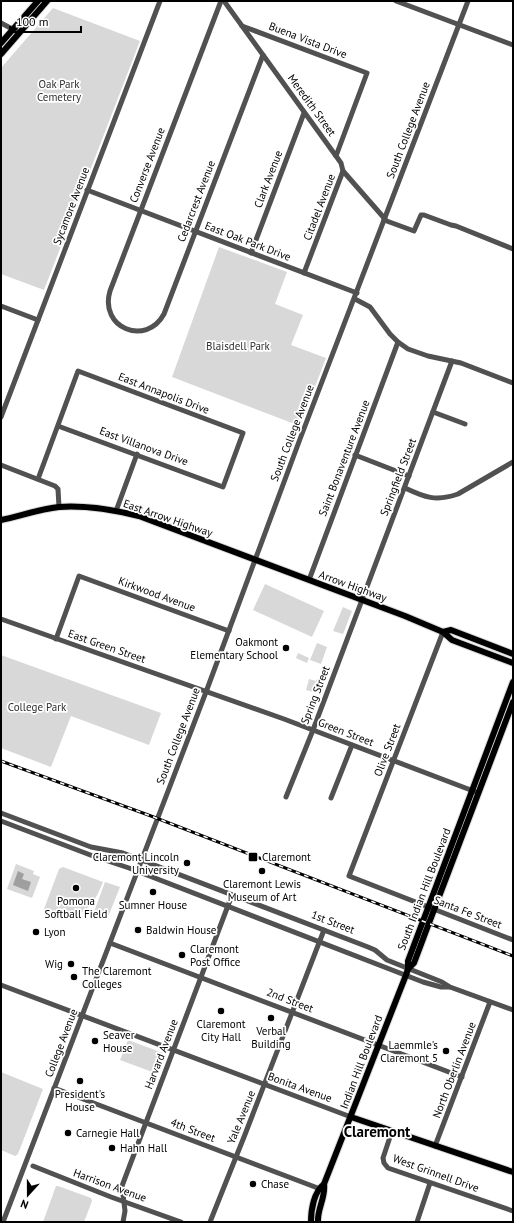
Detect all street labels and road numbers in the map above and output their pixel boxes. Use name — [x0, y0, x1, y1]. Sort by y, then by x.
street label: Buena Vista Drive — [267, 19, 349, 61]
street label: Meredith Street — [285, 71, 339, 139]
street label: South College Avenue — [383, 79, 433, 180]
street label: Converse Avenue — [126, 125, 168, 205]
street label: Clark Avenue — [251, 148, 286, 210]
street label: Cedarcrest Avenue — [174, 158, 218, 244]
street label: Sycamore Avenue — [50, 165, 92, 247]
street label: Citadel Avenue — [300, 171, 338, 242]
street label: East Oak Park Drive — [203, 218, 293, 264]
street label: East Annapolis Drive — [116, 369, 212, 417]
street label: South College Avenue — [267, 382, 317, 483]
street label: Saint Bonaventure Avenue — [315, 397, 373, 518]
street label: East Villanova Drive — [98, 423, 191, 469]
street label: Springfield Street — [377, 436, 419, 518]
street label: East Arrow Highway — [121, 496, 215, 540]
street label: Arrow Highway — [317, 567, 390, 605]
street label: Kirkwood Avenue — [116, 574, 198, 615]
street label: East Green Street — [66, 626, 148, 666]
street label: Spring Street — [297, 664, 333, 726]
street label: South College Avenue — [153, 685, 203, 786]
street label: Green Street — [316, 715, 376, 749]
street label: Olive Street — [371, 721, 404, 778]
street label: South Indian Hill Boulevard — [394, 826, 454, 952]
street label: Santa Fe Street — [432, 893, 504, 931]
street label: 1st Street — [309, 907, 357, 937]
street label: 2nd Street — [265, 985, 316, 1015]
street label: College Avenue — [42, 1006, 81, 1079]
street label: Indian Hill Boulevard — [337, 1013, 385, 1111]
street label: Harvard Avenue — [141, 1017, 181, 1091]
street label: North Oberlin Avenue — [429, 1020, 479, 1120]
street label: Bonita Avenue — [266, 1069, 334, 1105]
street label: Yale Avenue — [224, 1088, 258, 1146]
street label: 4th Street — [169, 1115, 218, 1145]
street label: West Grinnell Drive — [391, 1151, 481, 1195]
street label: Harrison Avenue — [72, 1165, 149, 1205]

